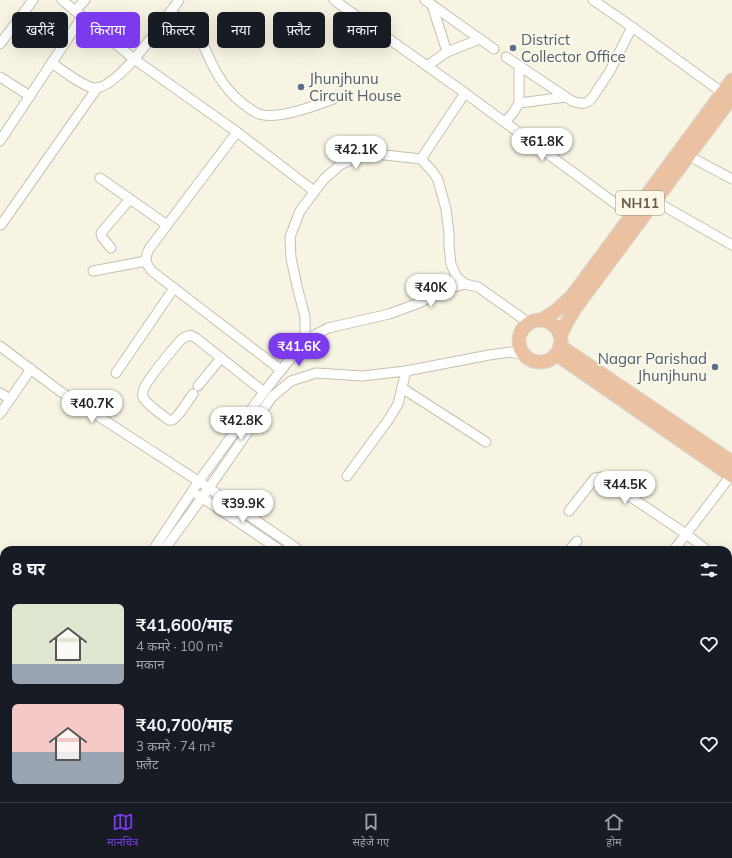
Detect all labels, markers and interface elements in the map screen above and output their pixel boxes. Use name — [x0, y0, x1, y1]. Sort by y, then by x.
chip: खरीदें — [12, 12, 68, 48]
chip: किराया — [76, 12, 140, 48]
chip: फ़िल्टर — [148, 12, 209, 48]
chip: नया — [217, 12, 265, 48]
chip: फ़्लैट — [273, 12, 325, 48]
chip: मकान — [333, 12, 391, 48]
place label: District Collector Office — [521, 30, 626, 66]
marker: District Collector Office — [508, 43, 518, 53]
place label: Jhunjhunu Circuit House — [309, 69, 401, 105]
marker: Jhunjhunu Circuit House — [296, 82, 306, 92]
pin: ₹61.8K — [509, 128, 575, 162]
text: ₹61.8K — [520, 133, 564, 149]
pin: ₹42.1K — [323, 136, 389, 170]
text: ₹42.1K — [334, 141, 378, 157]
road number: NH11 — [616, 191, 664, 215]
pin: ₹40K — [407, 274, 455, 308]
text: ₹40K — [415, 279, 447, 295]
pin: ₹41.6K — [266, 333, 332, 367]
text: ₹41.6K — [277, 338, 321, 354]
place label: Nagar Parishad Jhunjhunu — [598, 349, 707, 385]
marker: Nagar Parishad Jhunjhunu — [710, 362, 720, 372]
pin: ₹40.7K — [59, 390, 125, 424]
text: ₹40.7K — [70, 395, 114, 411]
pin: ₹42.8K — [208, 407, 274, 441]
text: ₹42.8K — [219, 412, 263, 428]
pin: ₹44.5K — [592, 471, 658, 505]
text: ₹44.5K — [603, 476, 647, 492]
pin: ₹39.9K — [210, 490, 276, 524]
text: ₹39.9K — [221, 495, 265, 511]
text: 8 घर — [12, 558, 45, 579]
icon: filters — [698, 559, 720, 581]
text: ₹41,600/माह — [136, 614, 233, 635]
icon: home — [44, 620, 92, 668]
icon: heart — [698, 633, 720, 655]
text: 4 कमरे · 100 m² — [136, 638, 223, 654]
text: मकान — [136, 656, 164, 672]
text: ₹40,700/माह — [136, 714, 233, 735]
icon: home — [44, 720, 92, 768]
icon: heart — [698, 733, 720, 755]
text: 3 कमरे · 74 m² — [136, 738, 215, 754]
text: फ़्लैट — [136, 756, 159, 772]
tab: मानचित्र — [107, 811, 138, 850]
tab: सहेजे गए — [352, 811, 389, 850]
tab: होम — [603, 811, 625, 850]

